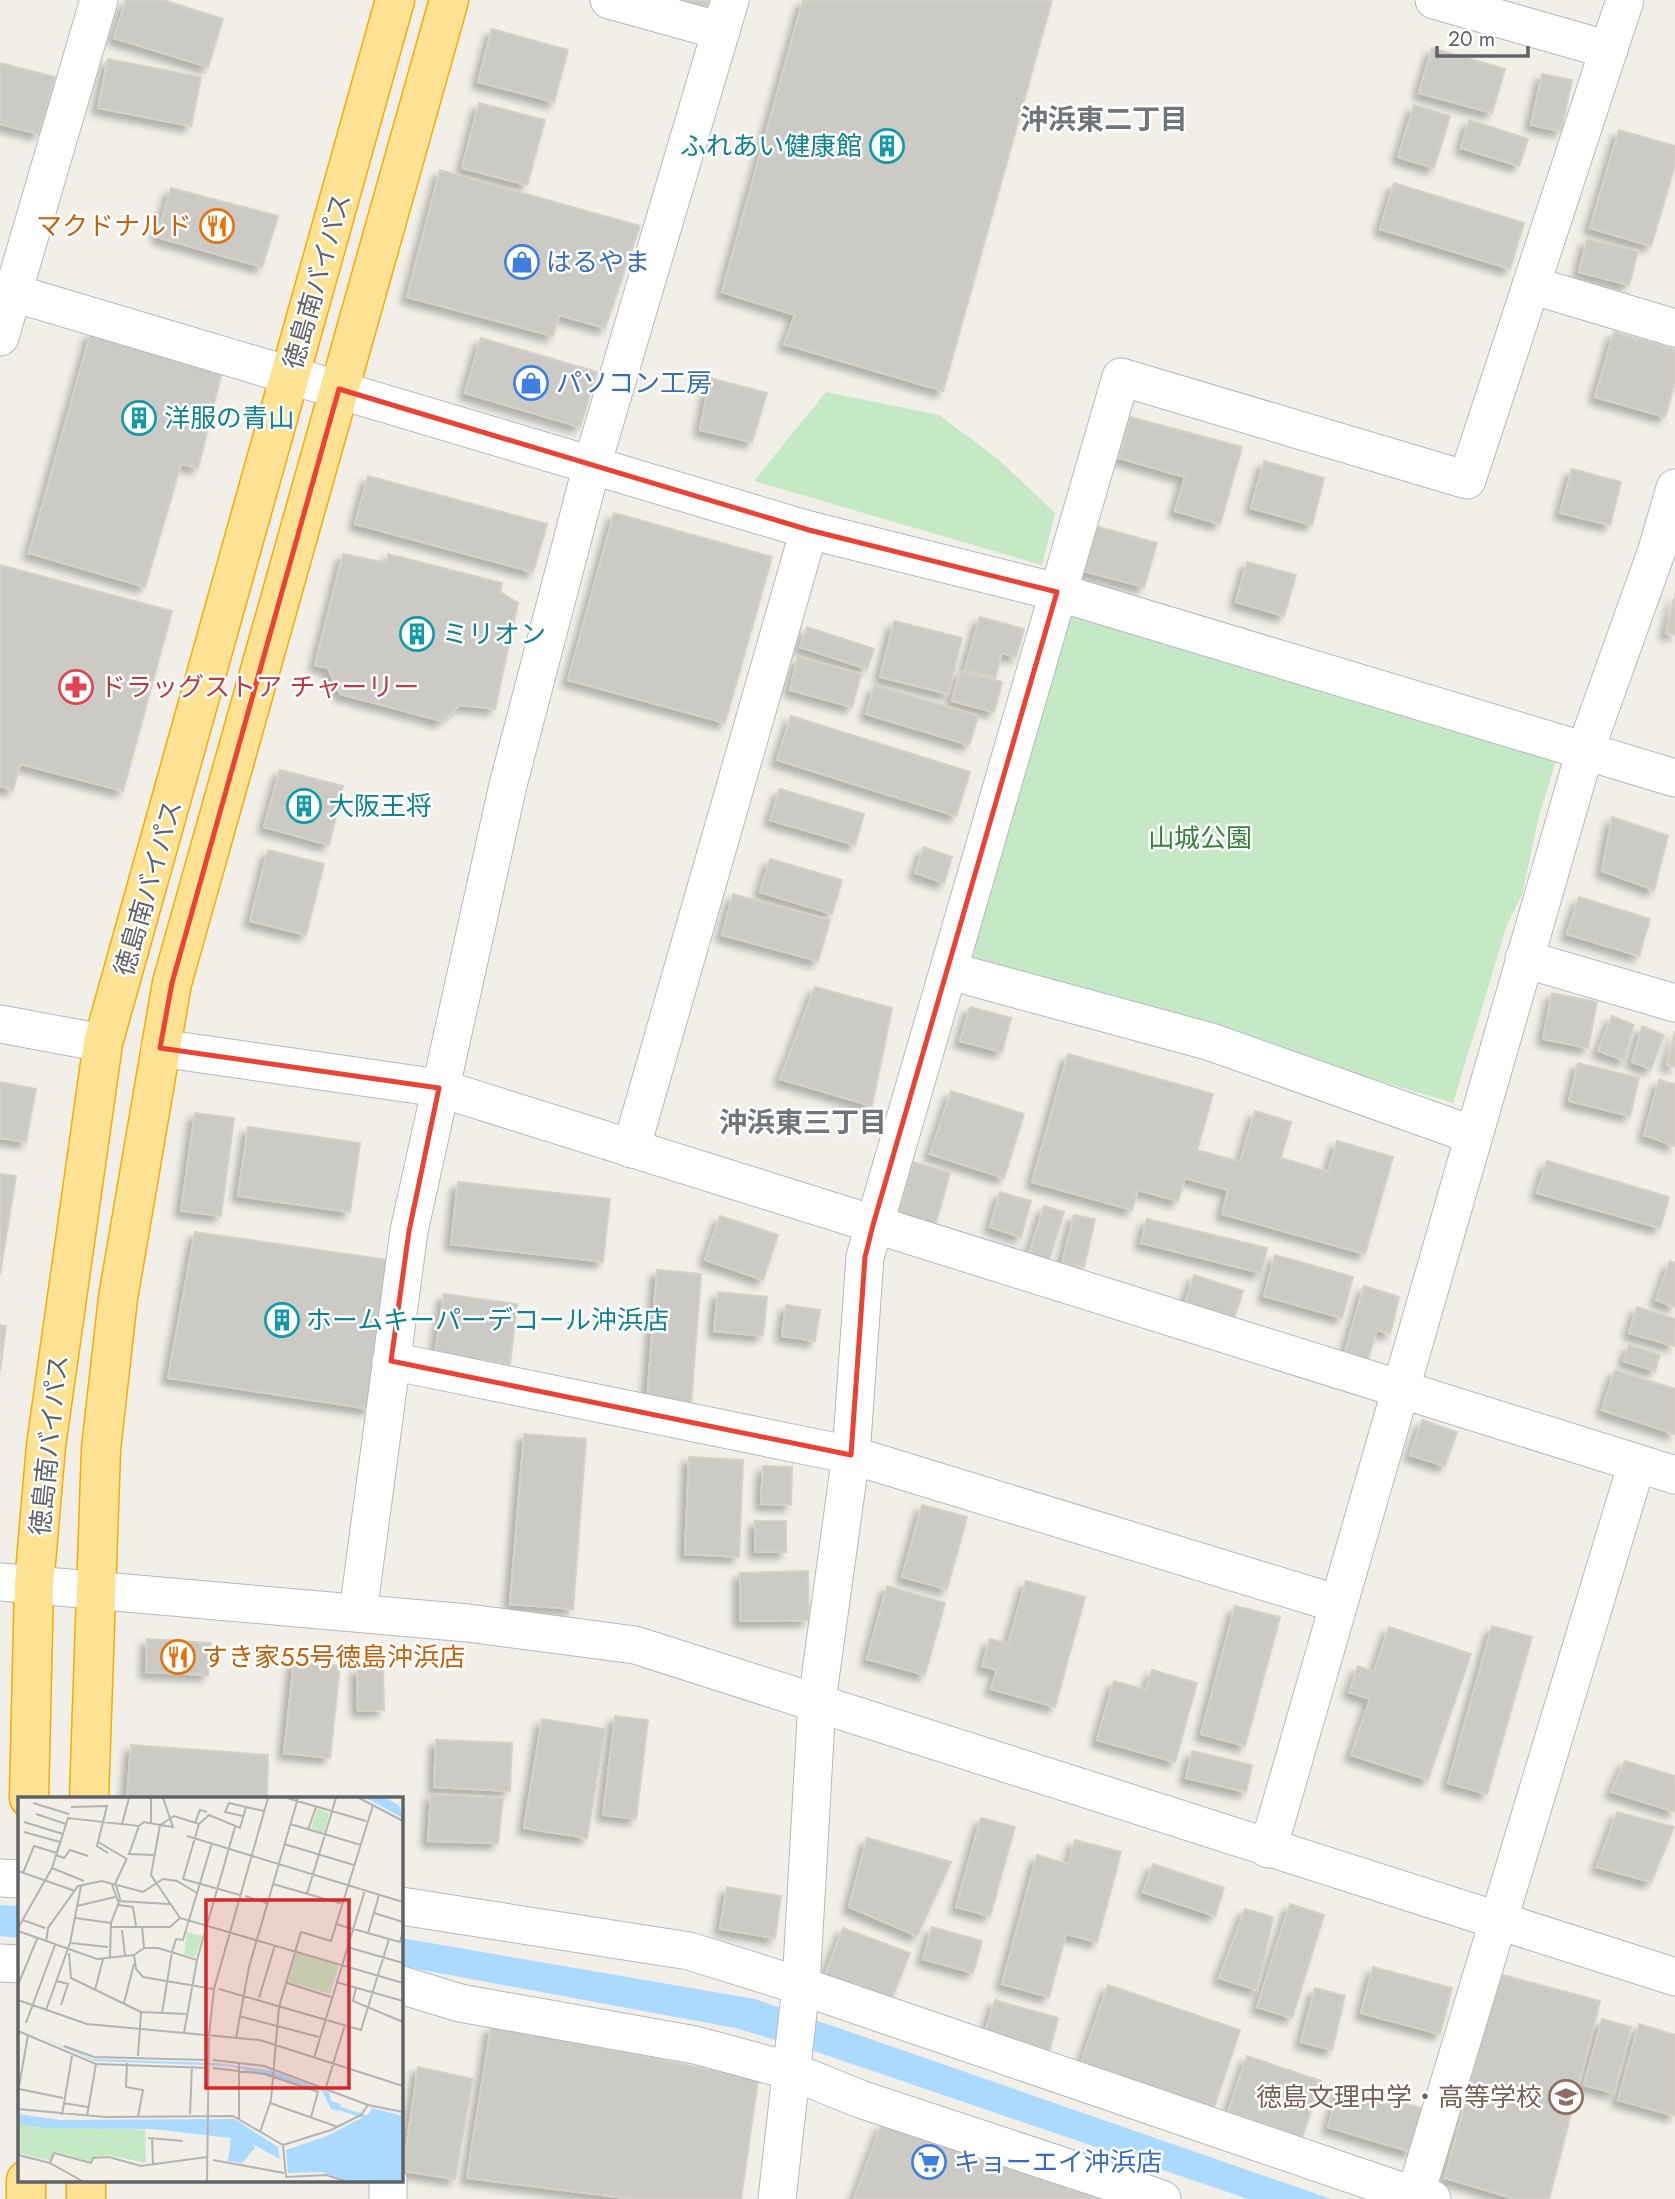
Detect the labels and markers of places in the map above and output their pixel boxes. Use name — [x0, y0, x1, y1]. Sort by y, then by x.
place label: ふれあい健康館 — [680, 127, 862, 165]
building icon: ふれあい健康館 — [868, 127, 906, 165]
place label: マクドナルド — [36, 207, 192, 245]
restaurant icon: マクドナルド — [198, 207, 236, 245]
shop icon: はるやま — [503, 243, 541, 281]
place label: はるやま — [546, 243, 650, 281]
shop icon: パソコン工房 — [512, 364, 550, 402]
place label: パソコン工房 — [556, 364, 712, 402]
building icon: 洋服の青山 — [120, 399, 158, 437]
place label: 洋服の青山 — [164, 399, 294, 437]
building icon: ミリオン — [398, 615, 436, 653]
place label: ミリオン — [442, 615, 546, 653]
pharmacy icon: ドラッグストア チャーリー — [57, 668, 95, 706]
place label: ドラッグストア チャーリー — [100, 668, 420, 706]
building icon: 大阪王将 — [285, 787, 323, 825]
place label: 大阪王将 — [328, 787, 432, 825]
building icon: ホームキーパーデコール沖浜店 — [263, 1301, 301, 1339]
place label: ホームキーパーデコール沖浜店 — [306, 1301, 669, 1339]
restaurant icon: すき家55号徳島沖浜店 — [159, 1638, 197, 1676]
place label: すき家55号徳島沖浜店 — [202, 1638, 465, 1676]
place label: 徳島文理中学・高等学校 — [1256, 2078, 1542, 2116]
school or university icon: 徳島文理中学・高等学校 — [1547, 2078, 1585, 2116]
supermarket icon: キョーエイ沖浜店 — [910, 2143, 948, 2181]
place label: キョーエイ沖浜店 — [954, 2143, 1162, 2181]

